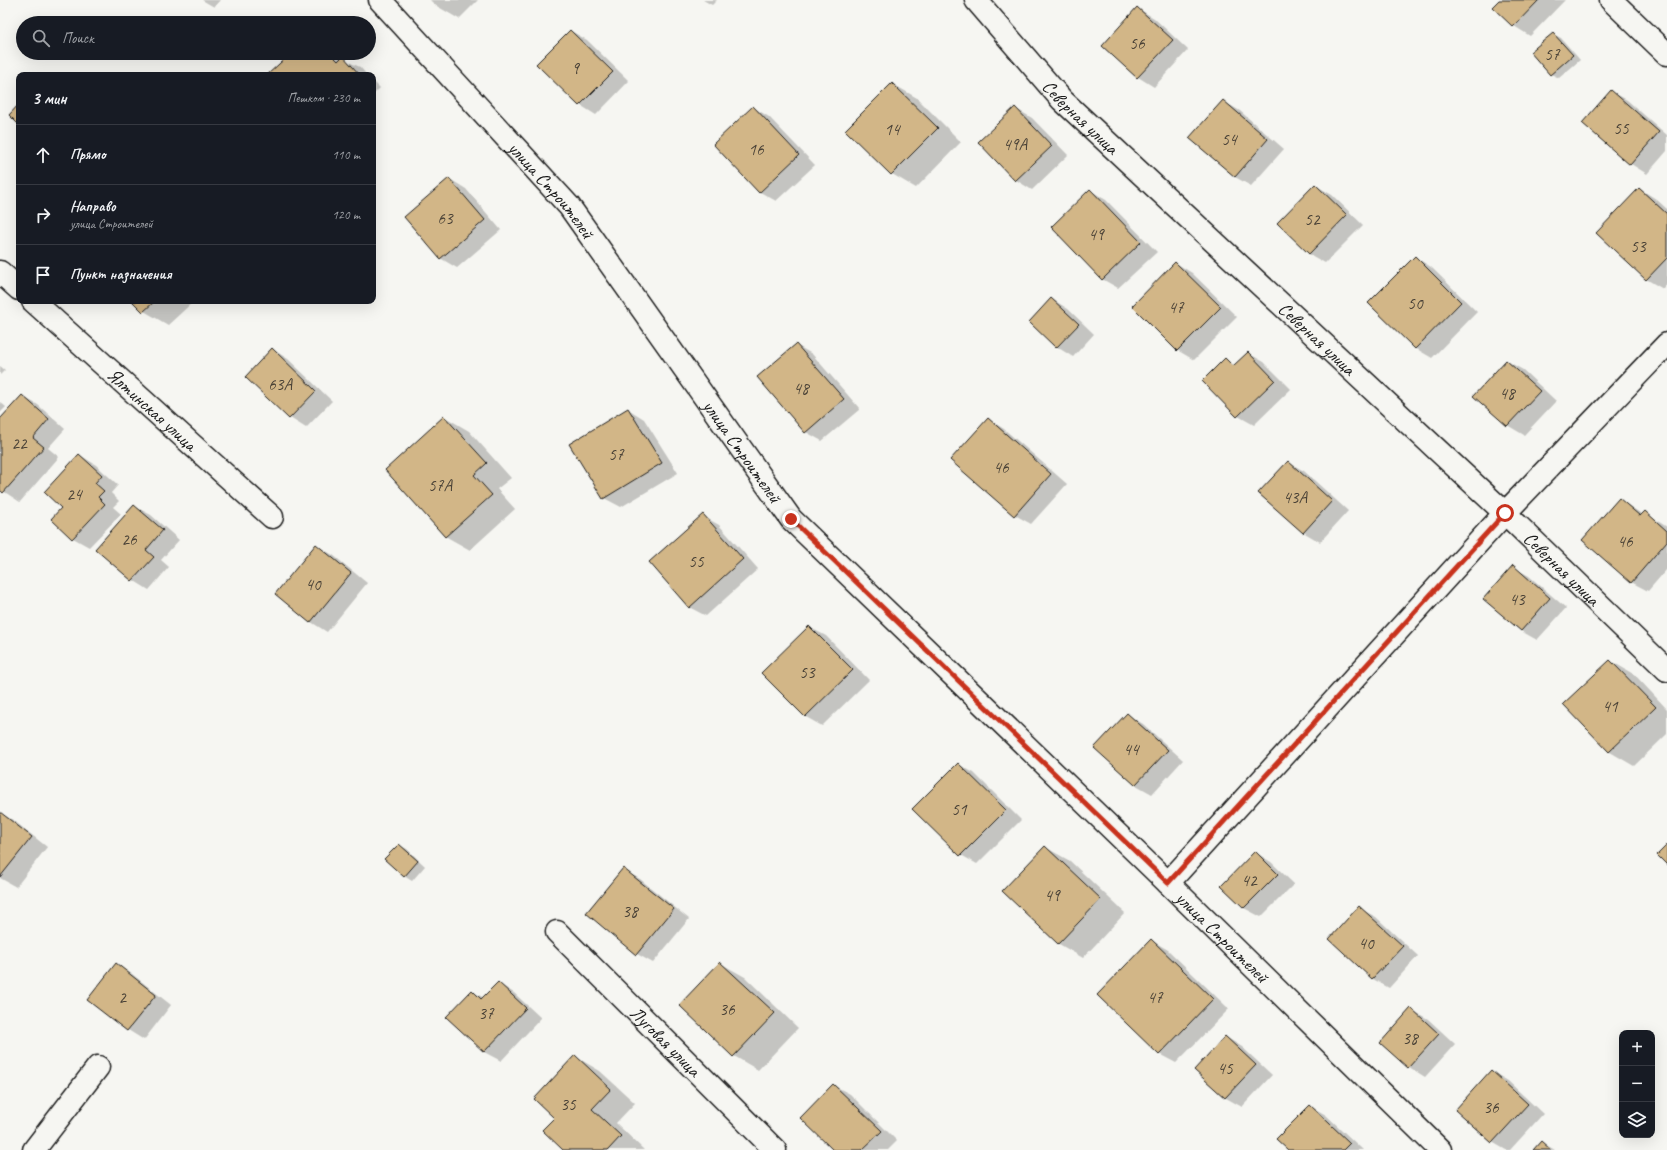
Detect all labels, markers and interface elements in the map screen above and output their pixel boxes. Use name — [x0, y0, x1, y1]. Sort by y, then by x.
search box — [16, 16, 376, 60]
icon: search — [30, 27, 52, 49]
text: Поиск — [62, 29, 94, 48]
house number: 56 — [1129, 33, 1146, 54]
house number: 57 — [1544, 44, 1561, 65]
house number: 9 — [571, 58, 580, 79]
street label: Северная улица — [1037, 75, 1125, 161]
text: 3 мин — [32, 88, 67, 109]
text: Пешком · 230 m — [287, 90, 360, 106]
house number: 55 — [1613, 118, 1630, 139]
house number: 14 — [884, 119, 902, 140]
house number: 54 — [1221, 129, 1239, 150]
house number: 49А — [1003, 134, 1028, 155]
street label: улица Строителей — [502, 136, 600, 245]
house number: 16 — [748, 139, 765, 160]
icon: ahead — [32, 144, 54, 166]
text: Прямо — [70, 145, 106, 164]
text: 110 m — [332, 147, 360, 163]
text: Направо — [70, 197, 116, 216]
icon: right — [32, 204, 54, 226]
text: 120 m — [332, 207, 360, 223]
house number: 63 — [437, 208, 454, 229]
house number: 52 — [1304, 209, 1321, 230]
text: улица Строителей — [70, 216, 153, 232]
house number: 49 — [1088, 224, 1105, 245]
house number: 53 — [1630, 236, 1647, 257]
icon: arrive — [32, 264, 54, 286]
text: Пункт назначения — [70, 265, 172, 284]
house number: 50 — [1407, 293, 1424, 314]
house number: 47 — [1168, 297, 1185, 318]
street label: Северная улица — [1273, 297, 1362, 382]
street label: Ялтинская улица — [102, 363, 203, 458]
house number: 63А — [268, 374, 293, 395]
house number: 48 — [793, 378, 811, 399]
house number: 48 — [1499, 383, 1517, 404]
street label: улица Строителей — [697, 394, 787, 509]
house number: 22 — [11, 433, 28, 454]
house number: 57 — [608, 444, 625, 465]
house number: 46 — [993, 457, 1010, 478]
house number: 57А — [428, 475, 453, 496]
house number: 24 — [66, 484, 84, 505]
house number: 43А — [1283, 487, 1308, 508]
route start — [1496, 504, 1514, 522]
route end — [782, 510, 800, 528]
street label: Северная улица — [1518, 527, 1606, 613]
house number: 26 — [121, 529, 138, 550]
house number: 46 — [1617, 531, 1634, 552]
house number: 55 — [688, 551, 705, 572]
house number: 40 — [305, 574, 322, 595]
house number: 43 — [1509, 589, 1526, 610]
house number: 53 — [799, 662, 816, 683]
house number: 41 — [1602, 696, 1619, 717]
house number: 44 — [1123, 739, 1141, 760]
house number: 51 — [951, 799, 968, 820]
house number: 42 — [1241, 870, 1258, 891]
house number: 49 — [1044, 885, 1061, 906]
street label: улица Строителей — [1170, 886, 1274, 989]
house number: 38 — [622, 901, 640, 922]
house number: 40 — [1358, 933, 1375, 954]
house number: 2 — [118, 987, 127, 1008]
house number: 47 — [1147, 987, 1164, 1008]
house number: 36 — [719, 999, 736, 1020]
street label: Луговая улица — [625, 1001, 707, 1083]
house number: 37 — [478, 1003, 495, 1024]
house number: 38 — [1402, 1028, 1420, 1049]
map controls — [1619, 1030, 1655, 1138]
button: + — [1619, 1030, 1655, 1066]
house number: 45 — [1217, 1058, 1234, 1079]
button: − — [1619, 1066, 1655, 1102]
house number: 35 — [560, 1094, 577, 1115]
house number: 36 — [1483, 1097, 1500, 1118]
button: layers — [1619, 1102, 1655, 1138]

